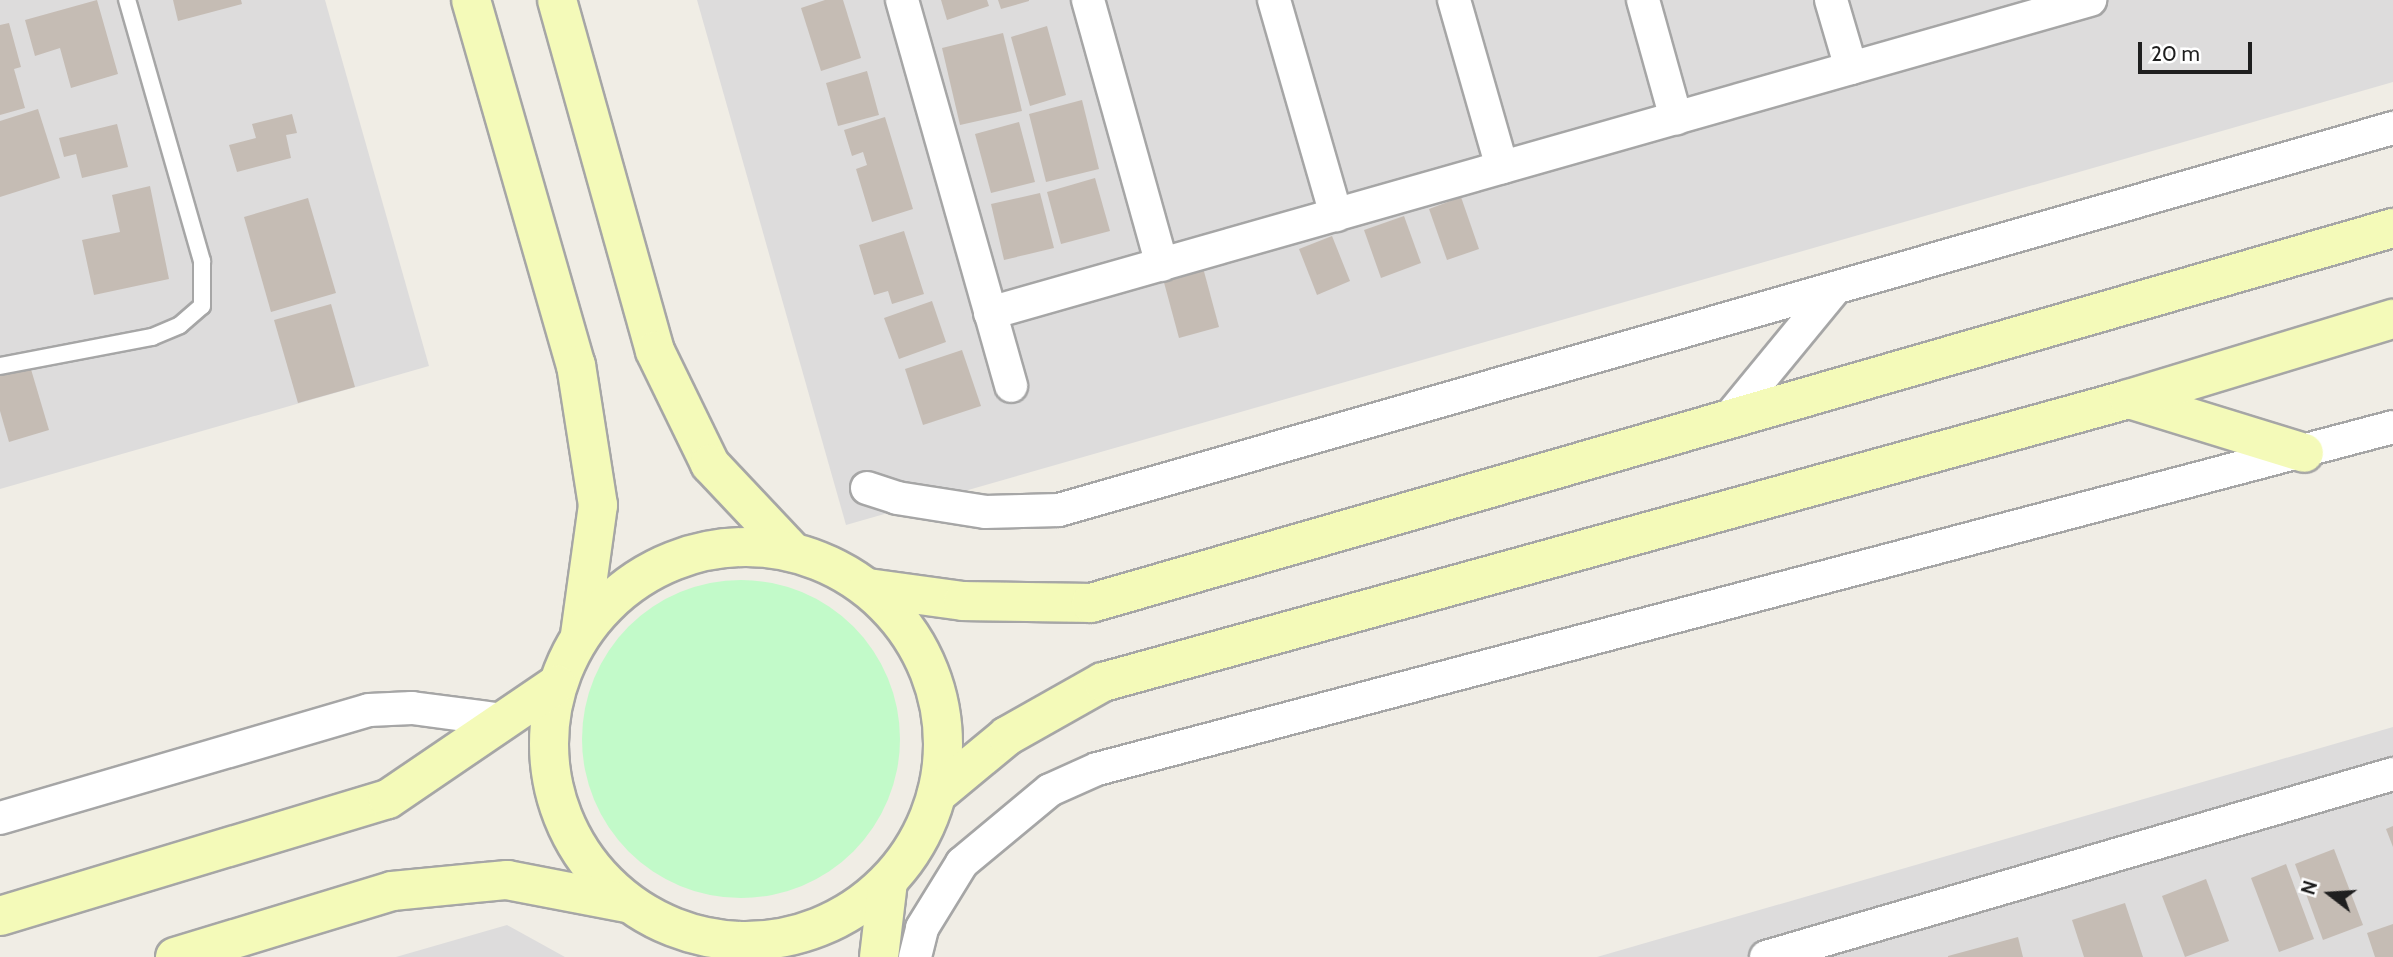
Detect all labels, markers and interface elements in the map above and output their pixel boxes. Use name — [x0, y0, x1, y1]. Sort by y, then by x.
scale bar — [2141, 28, 2255, 72]
text: 20 m — [2151, 41, 2200, 66]
north arrow — [2295, 859, 2365, 929]
text: N — [2296, 878, 2322, 898]

